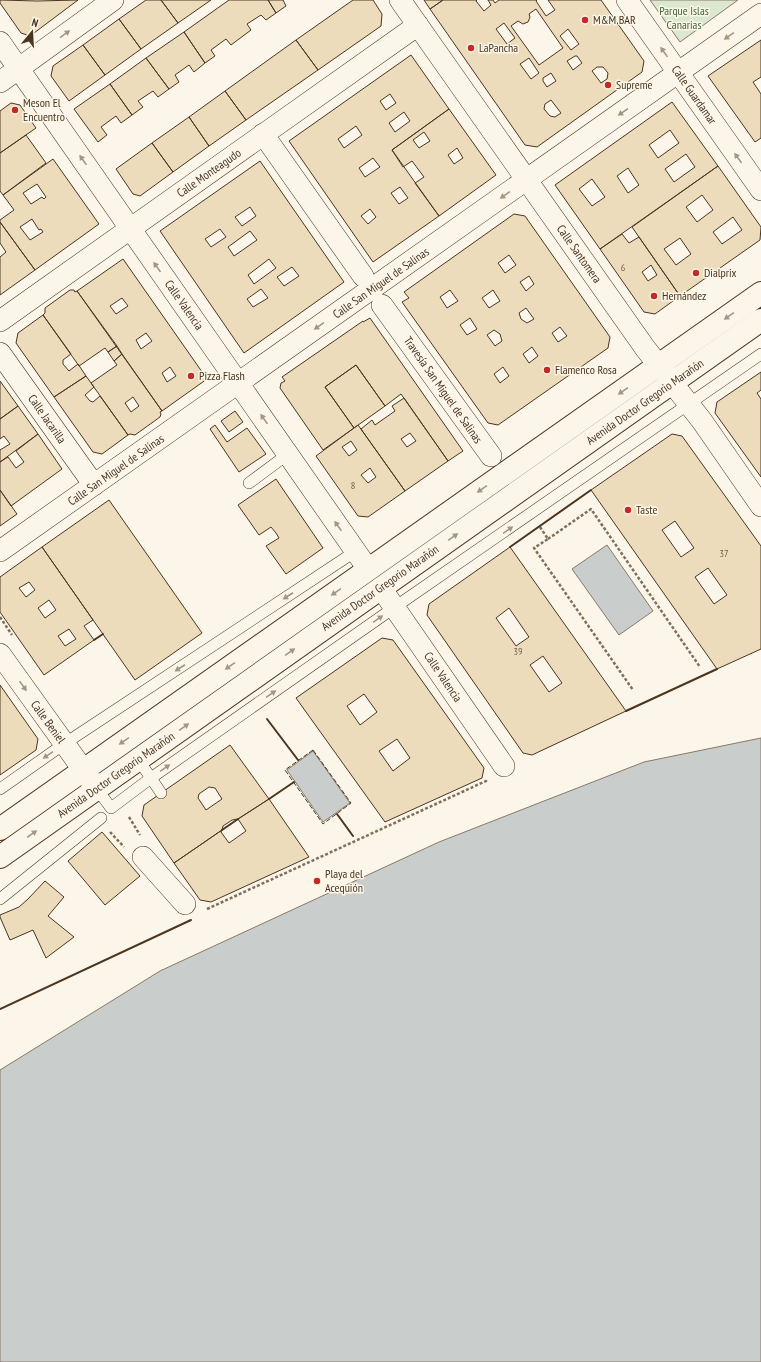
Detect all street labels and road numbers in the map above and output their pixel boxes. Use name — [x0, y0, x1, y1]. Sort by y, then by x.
street label: Calle Guardamar — [669, 62, 721, 128]
street label: Calle Monteagudo — [174, 145, 244, 200]
street label: Calle Santomera — [554, 222, 605, 286]
street label: Calle San Miguel de Salinas — [330, 244, 432, 321]
street label: Calle Valencia — [162, 277, 207, 333]
street label: Travesía San Miguel de Salinas — [401, 333, 486, 446]
street label: Avenida Doctor Gregorio Marañón — [583, 355, 706, 448]
street label: Calle Jacarilla — [25, 391, 70, 446]
street label: Calle San Miguel de Salinas — [65, 431, 167, 508]
street label: Avenida Doctor Gregorio Marañón — [318, 541, 441, 634]
street label: Calle Valencia — [421, 649, 466, 705]
street label: Calle Beniel — [28, 697, 69, 746]
street label: Avenida Doctor Gregorio Marañón — [54, 728, 177, 821]

